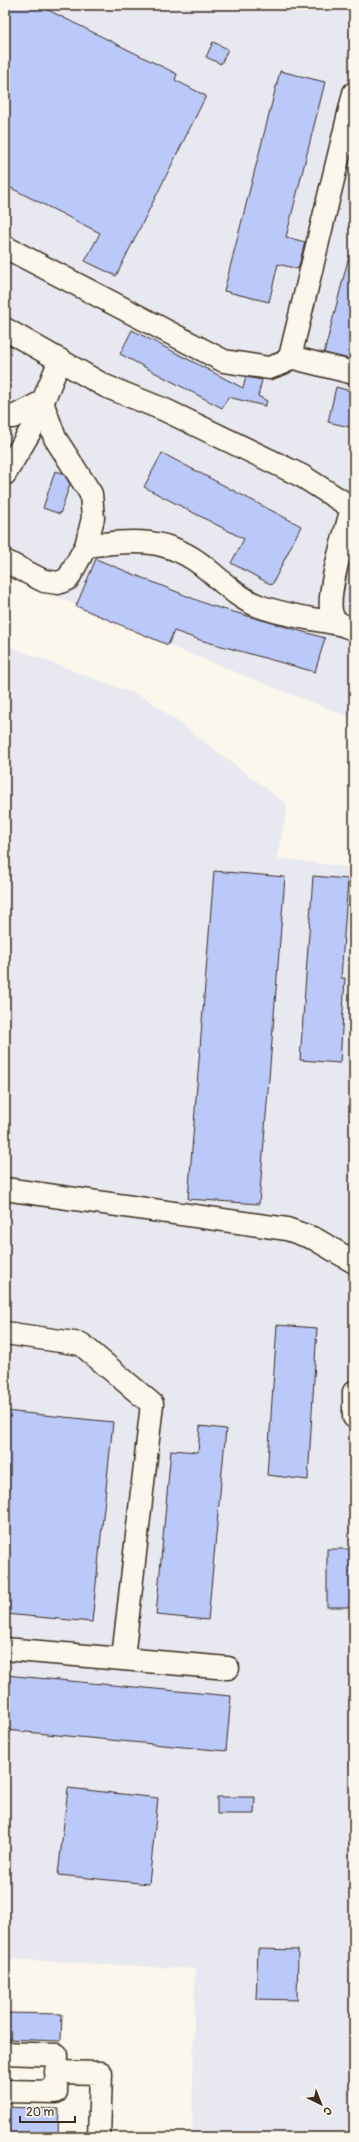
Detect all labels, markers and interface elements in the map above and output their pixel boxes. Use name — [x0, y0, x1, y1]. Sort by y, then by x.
north arrow — [301, 2084, 341, 2124]
scale bar — [20, 2098, 75, 2124]
text: С — [320, 2104, 334, 2118]
text: 20 m — [26, 2105, 55, 2120]

